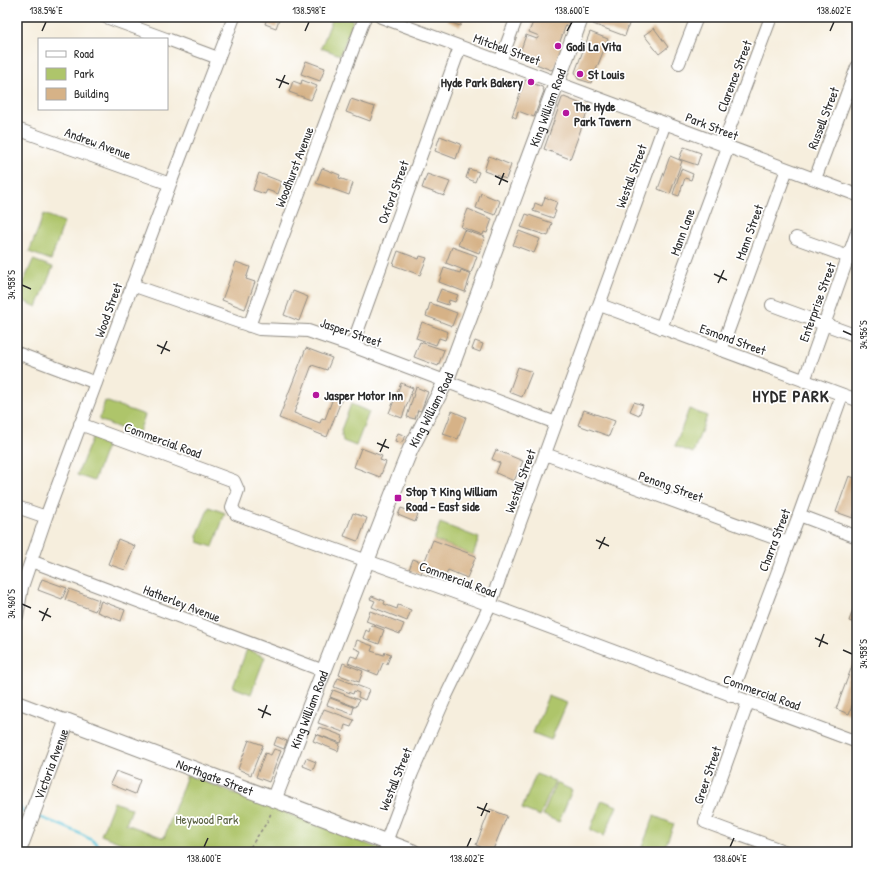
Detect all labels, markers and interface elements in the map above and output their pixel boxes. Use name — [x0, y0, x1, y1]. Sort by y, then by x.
text: 138.596°E — [29, 4, 63, 17]
text: 138.598°E — [292, 4, 326, 17]
text: 138.600°E — [555, 4, 590, 17]
text: 138.602°E — [817, 4, 852, 17]
street label: Mitchell Street — [471, 29, 543, 70]
place label: Godi La Vita — [566, 37, 622, 55]
street label: Clarence Street — [712, 37, 756, 114]
legend — [38, 38, 168, 110]
marker: Godi La Vita — [553, 41, 563, 51]
text: Road — [74, 45, 94, 62]
text: Park — [74, 65, 94, 82]
place label: St Louis — [588, 65, 625, 83]
street label: King William Road — [525, 66, 570, 149]
marker: St Louis — [575, 69, 585, 79]
place label: Hyde Park Bakery — [441, 73, 523, 92]
marker: Hyde Park Bakery — [526, 77, 536, 87]
street label: Russell Street — [803, 84, 843, 152]
text: Building — [74, 85, 109, 102]
place label: The Hyde Park Tavern — [573, 97, 631, 130]
marker: The Hyde Park Tavern — [561, 108, 571, 118]
street label: Park Street — [683, 108, 741, 144]
street label: Andrew Avenue — [62, 123, 134, 163]
street label: Woodhurst Avenue — [270, 124, 318, 210]
street label: Westall Street — [611, 141, 651, 210]
street label: Oxford Street — [373, 157, 413, 226]
street label: Mann Street — [731, 201, 768, 262]
street label: Mann Lane — [665, 206, 699, 258]
street label: Enterprise Street — [794, 259, 840, 344]
text: 34.958°S — [5, 270, 18, 300]
street label: Wood Street — [90, 280, 126, 340]
street label: Jasper Street — [318, 313, 385, 351]
street label: Esmond Street — [697, 319, 769, 359]
text: 34.956°S — [857, 320, 870, 350]
street label: King William Road — [404, 370, 457, 450]
district label: HYDE PARK — [752, 384, 830, 407]
place label: Jasper Motor Inn — [324, 386, 403, 405]
marker: Jasper Motor Inn — [311, 390, 321, 400]
street label: Commercial Road — [122, 418, 204, 462]
street label: Westall Street — [500, 446, 540, 515]
street label: Penong Street — [636, 466, 706, 506]
place label: Stop 7 King William Road - East side — [406, 482, 498, 515]
marker: Stop 7 King William Road - East side — [393, 493, 403, 503]
street label: Charra Street — [754, 505, 794, 574]
street label: Commercial Road — [417, 557, 499, 601]
street label: Hatherley Avenue — [141, 580, 223, 626]
text: 34.960°S — [5, 589, 18, 619]
text: 34.958°S — [857, 639, 870, 669]
street label: King William Road — [286, 668, 332, 751]
street label: Commercial Road — [721, 670, 803, 714]
street label: Victoria Avenue — [30, 726, 72, 802]
street label: Greer Street — [689, 743, 725, 806]
street label: Westall Street — [374, 744, 416, 813]
street label: Northgate Street — [174, 754, 256, 800]
park label: Heywood Park — [175, 810, 239, 828]
text: 138.600°E — [187, 852, 222, 865]
text: 138.602°E — [450, 852, 485, 865]
text: 138.604°E — [713, 852, 747, 865]

